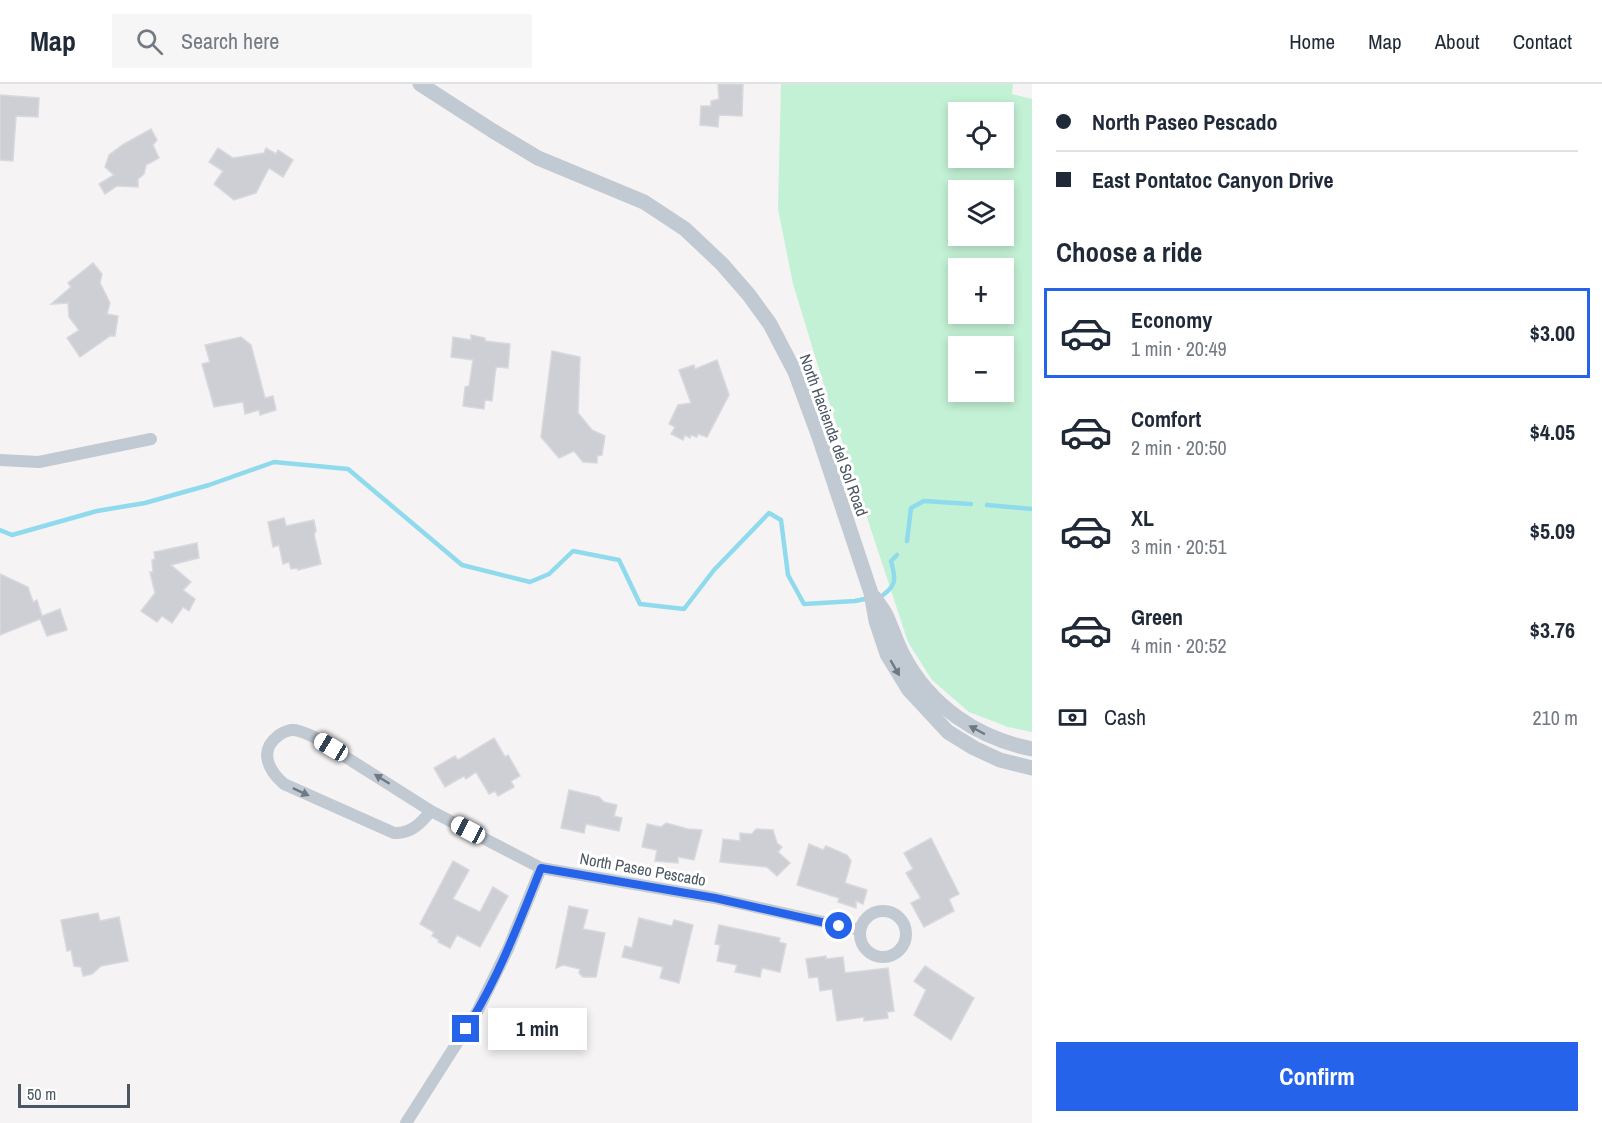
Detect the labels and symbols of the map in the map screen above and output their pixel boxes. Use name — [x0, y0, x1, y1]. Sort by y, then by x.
street label: North Hacienda del Sol Road — [794, 351, 874, 519]
one-way arrow — [890, 660, 901, 676]
one-way arrow — [968, 725, 985, 735]
car — [311, 730, 351, 764]
one-way arrow — [374, 774, 390, 785]
one-way arrow — [292, 787, 309, 796]
car — [448, 814, 488, 846]
street label: North Paseo Pescado — [578, 847, 708, 891]
route start — [825, 912, 852, 939]
callout: 1 min — [487, 1008, 586, 1050]
route end — [452, 1015, 479, 1042]
scale bar — [18, 1081, 130, 1108]

